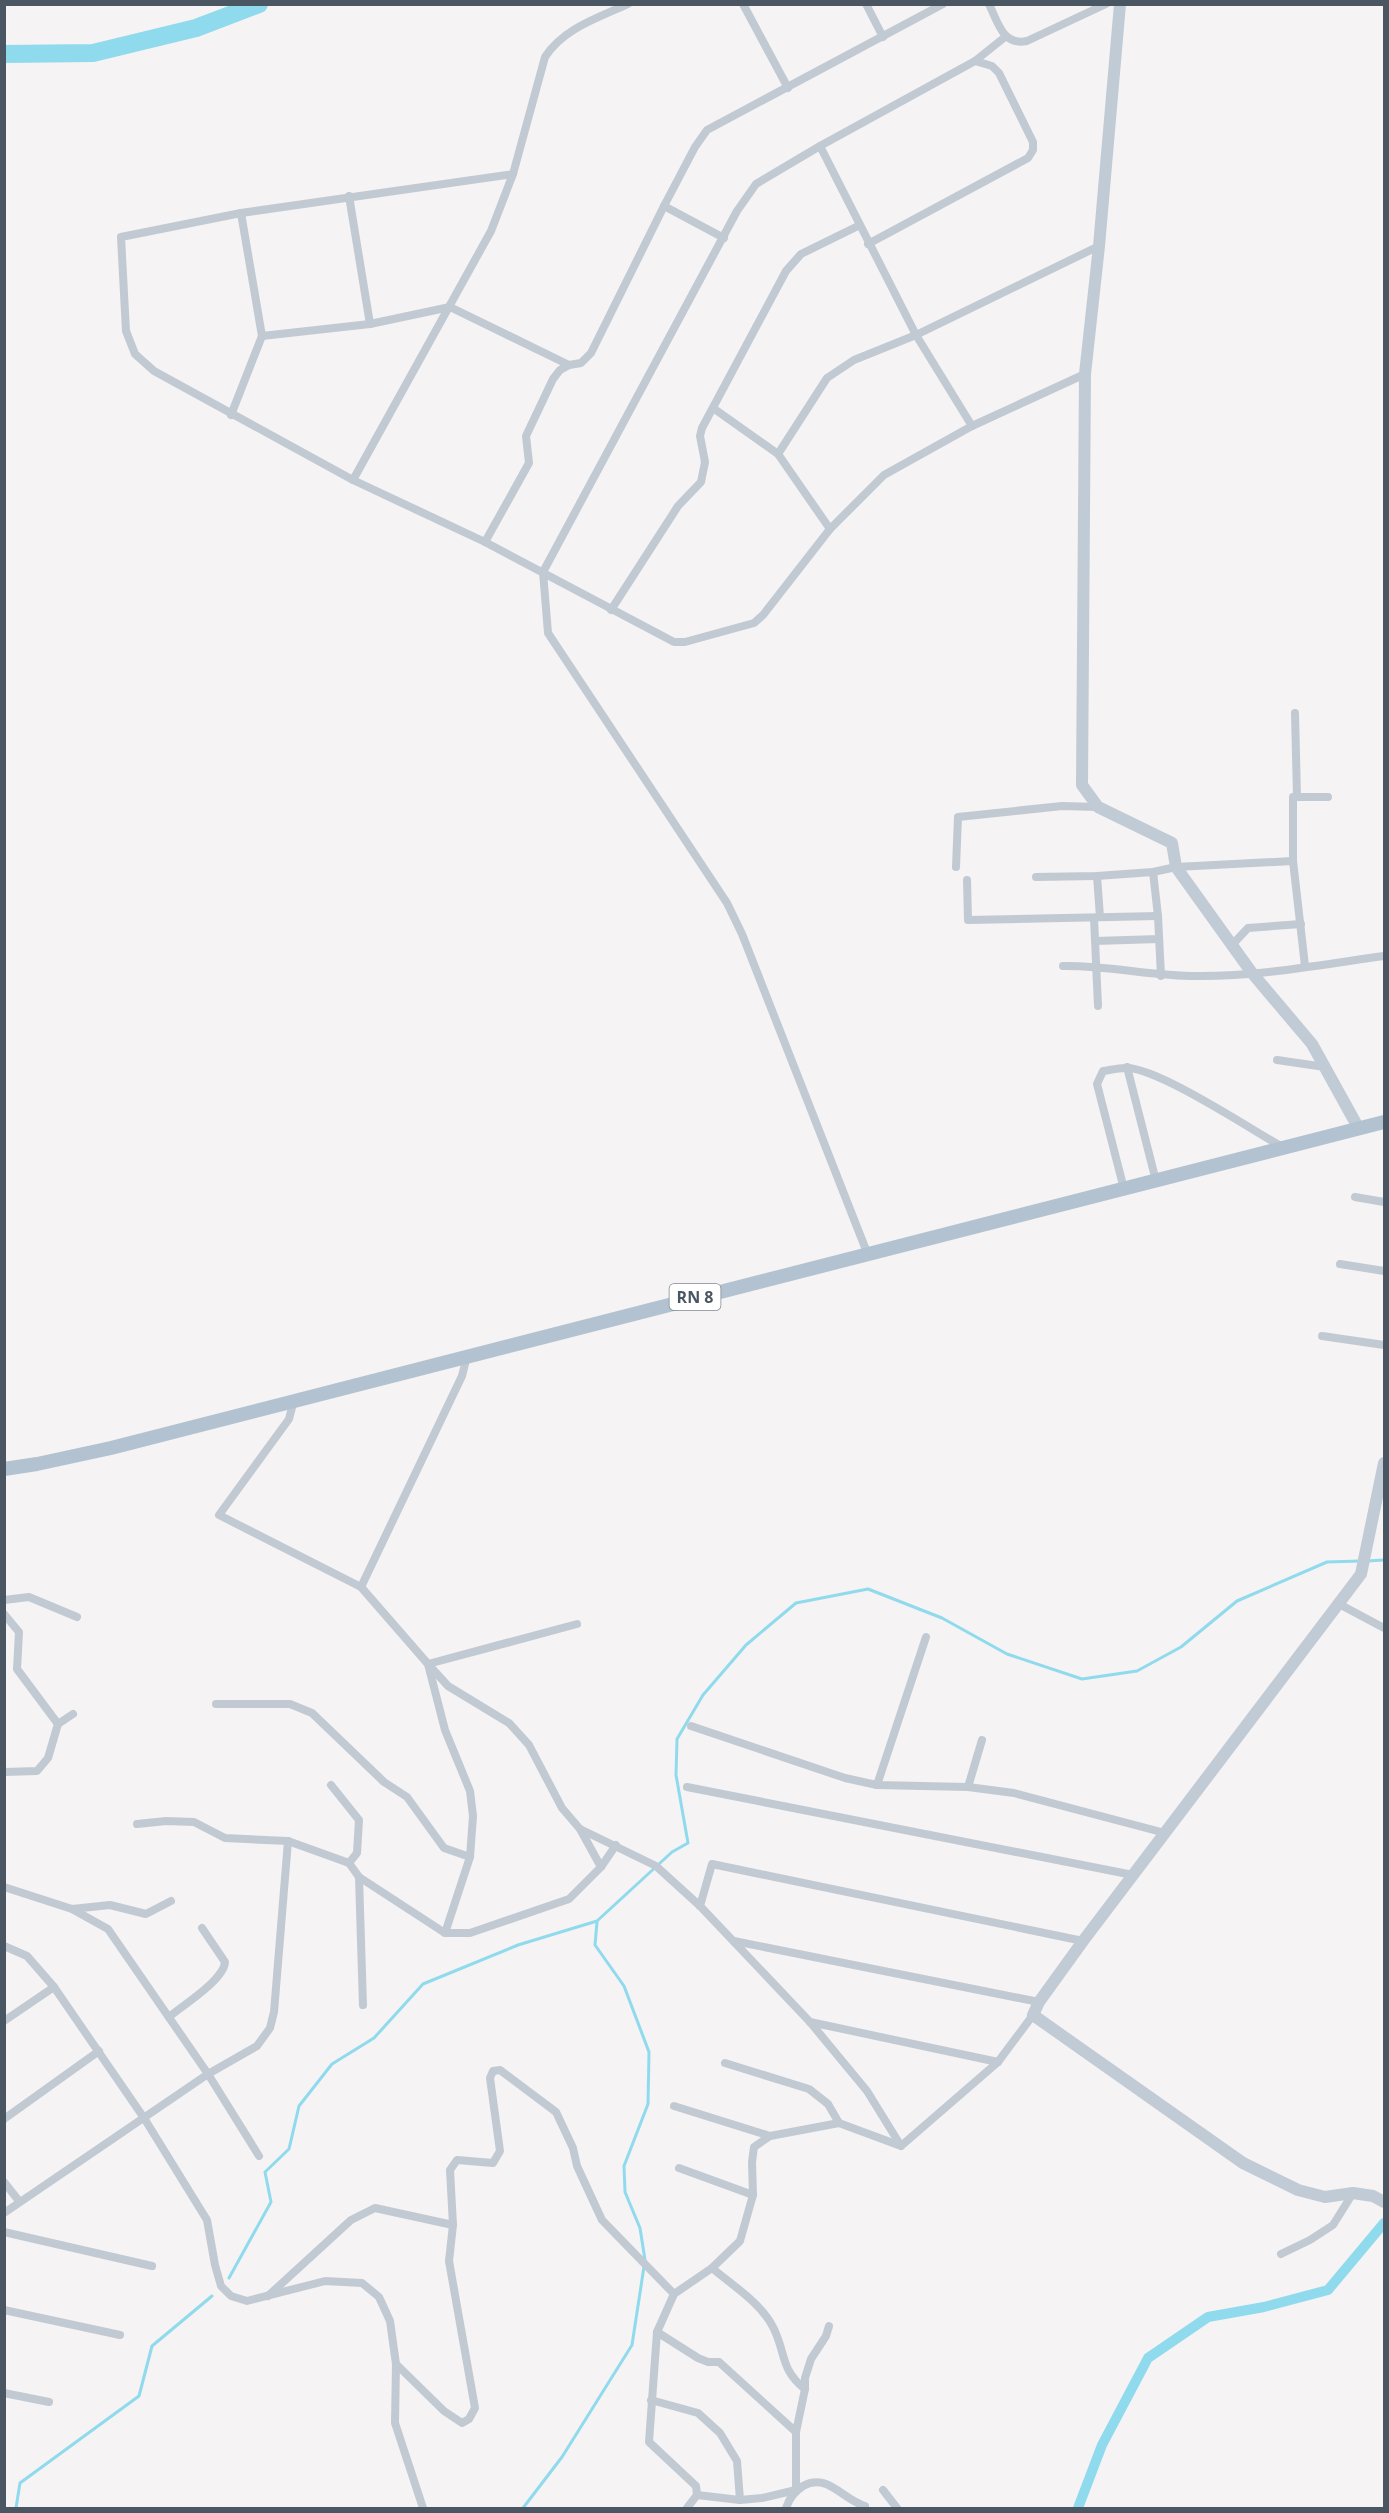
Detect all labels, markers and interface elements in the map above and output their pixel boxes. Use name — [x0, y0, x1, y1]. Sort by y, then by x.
road number: RN 8 — [670, 1284, 720, 1310]

